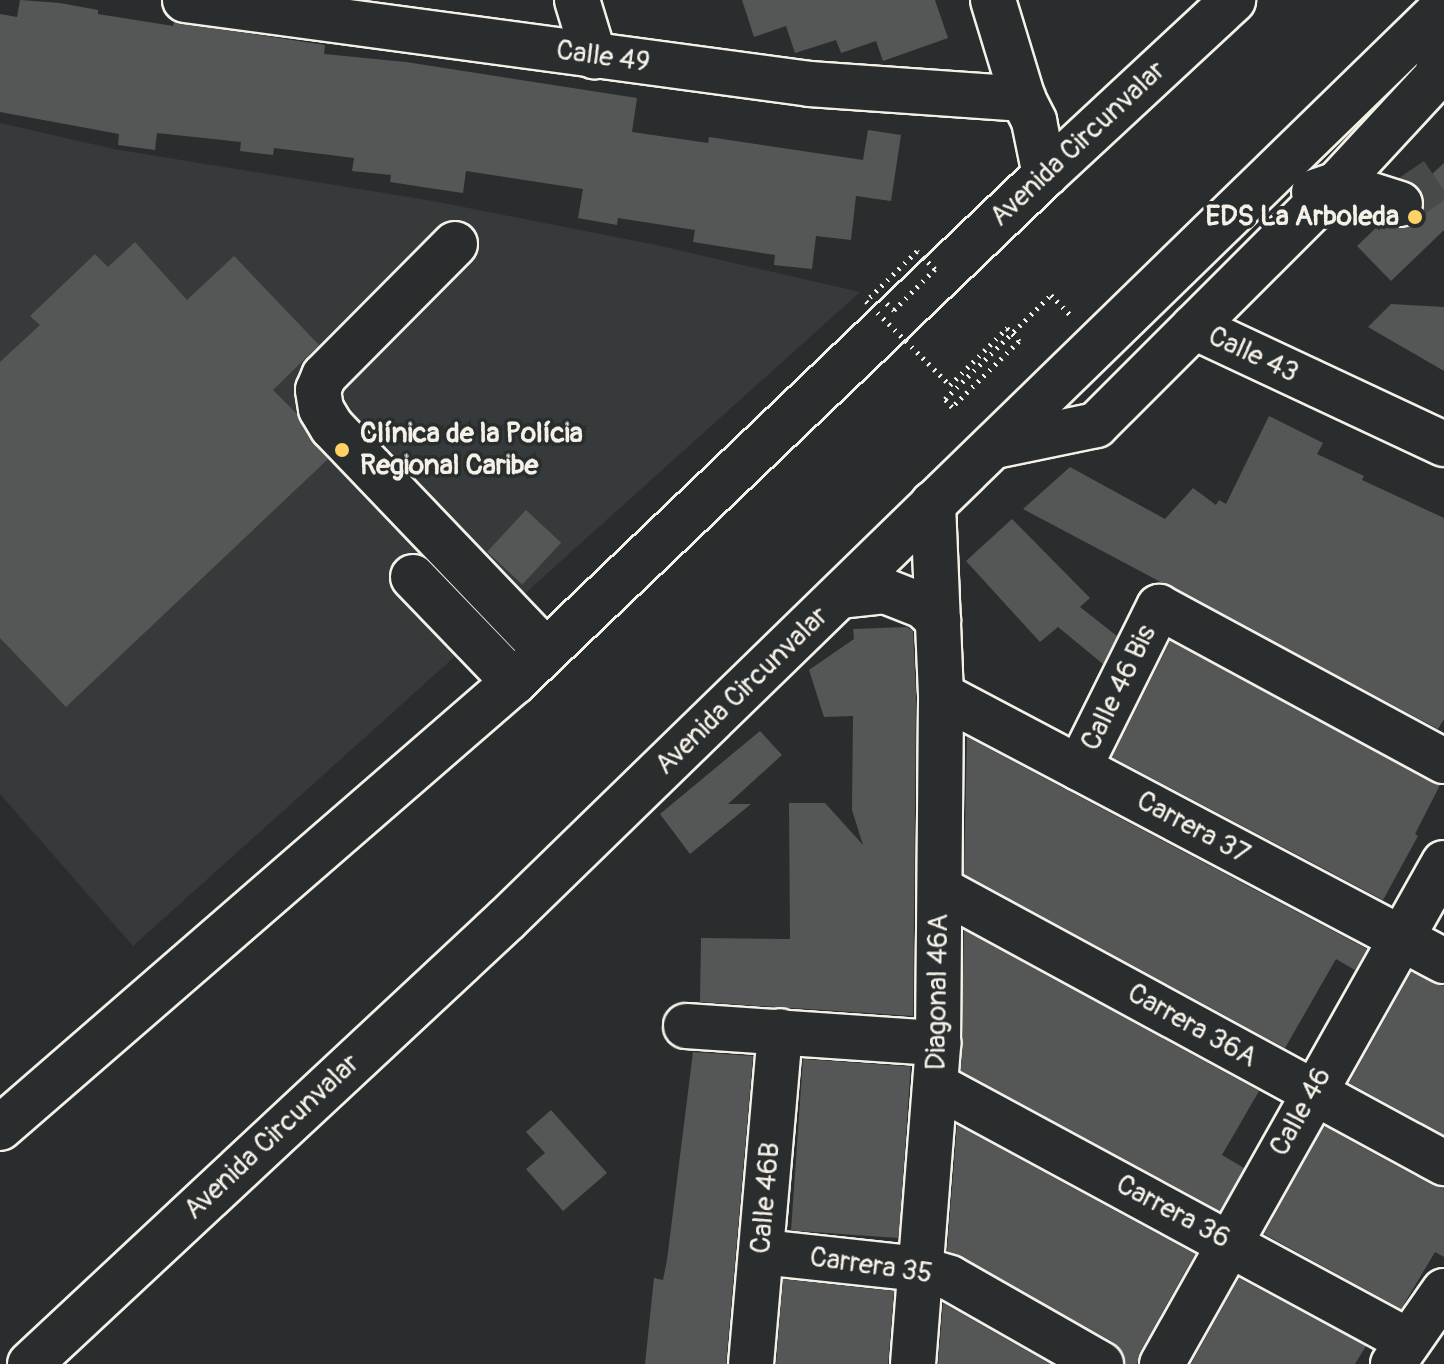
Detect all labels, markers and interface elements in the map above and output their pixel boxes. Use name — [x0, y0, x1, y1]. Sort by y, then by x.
street label: Calle 49 — [554, 34, 652, 80]
street label: Avenida Circunvalar — [983, 54, 1173, 234]
place label: EDS La Arboleda — [1205, 200, 1399, 234]
marker: EDS La Arboleda — [1406, 208, 1424, 226]
street label: Calle 43 — [1203, 320, 1303, 390]
place label: Clínica de la Polícia Regional Caribe — [360, 417, 583, 483]
marker: Clínica de la Polícia Regional Caribe — [331, 439, 353, 461]
street label: Avenida Circunvalar — [648, 600, 836, 782]
street label: Calle 46 Bis — [1074, 620, 1164, 756]
street label: Carrera 37 — [1131, 784, 1255, 872]
street label: Diagonal 46A — [920, 913, 956, 1071]
street label: Carrera 36A — [1121, 977, 1263, 1075]
street label: Avenida Circunvalar — [177, 1047, 367, 1227]
street label: Calle 46 — [1263, 1062, 1339, 1162]
street label: Calle 46B — [744, 1141, 788, 1255]
street label: Carrera 36 — [1110, 1168, 1236, 1256]
street label: Carrera 35 — [808, 1241, 934, 1291]

